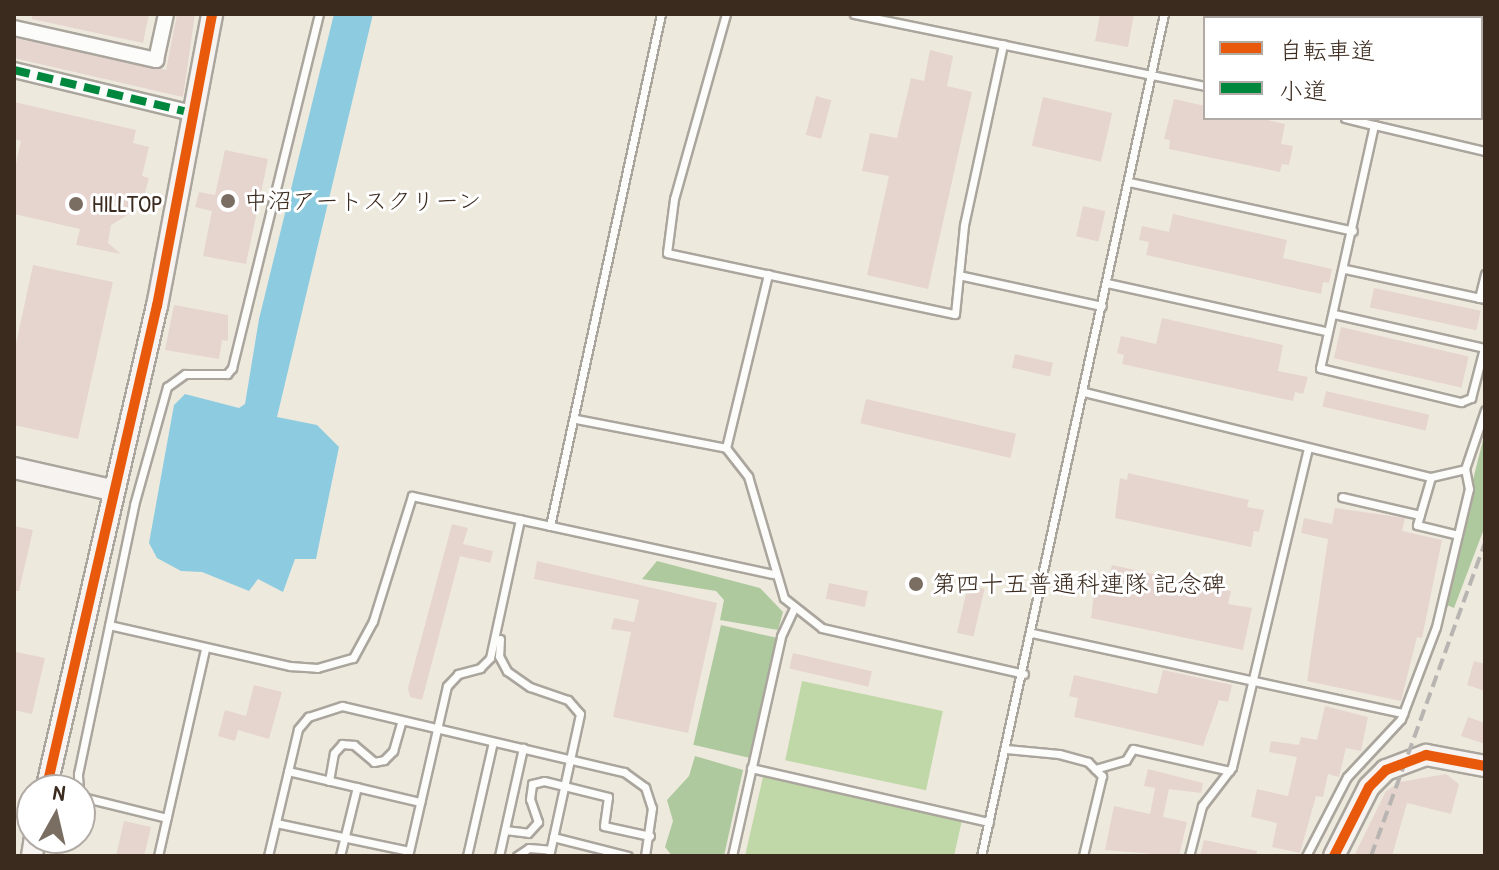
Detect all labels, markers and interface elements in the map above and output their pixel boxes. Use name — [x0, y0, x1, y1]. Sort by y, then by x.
legend — [1203, 16, 1483, 120]
text: 自転車道 — [1279, 34, 1375, 66]
text: 小道 — [1279, 74, 1327, 106]
place label: 中沼アートスクリーン — [244, 187, 483, 215]
place label: HILLTOP — [92, 190, 163, 218]
marker: 中沼アートスクリーン — [219, 192, 237, 210]
marker: HILLTOP — [67, 195, 85, 213]
place label: 第四十五普通科連隊 記念碑 — [932, 570, 1226, 598]
marker: 第四十五普通科連隊 記念碑 — [907, 575, 925, 593]
north arrow — [16, 774, 96, 854]
text: N — [51, 777, 67, 808]

